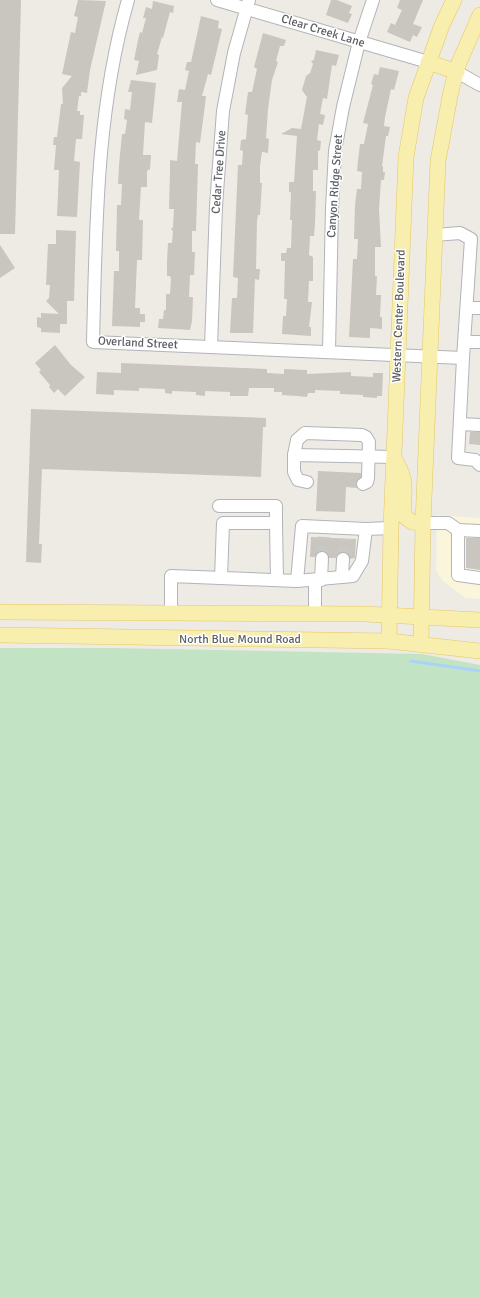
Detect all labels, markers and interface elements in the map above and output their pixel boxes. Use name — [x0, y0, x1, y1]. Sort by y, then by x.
street label: Clear Creek Lane — [279, 11, 367, 51]
street label: Cedar Tree Drive — [209, 130, 229, 214]
street label: Canyon Ridge Street — [324, 134, 346, 238]
street label: Western Center Boulevard — [389, 249, 409, 383]
street label: Overland Street — [98, 333, 178, 353]
street label: North Blue Mound Road — [179, 632, 301, 647]

